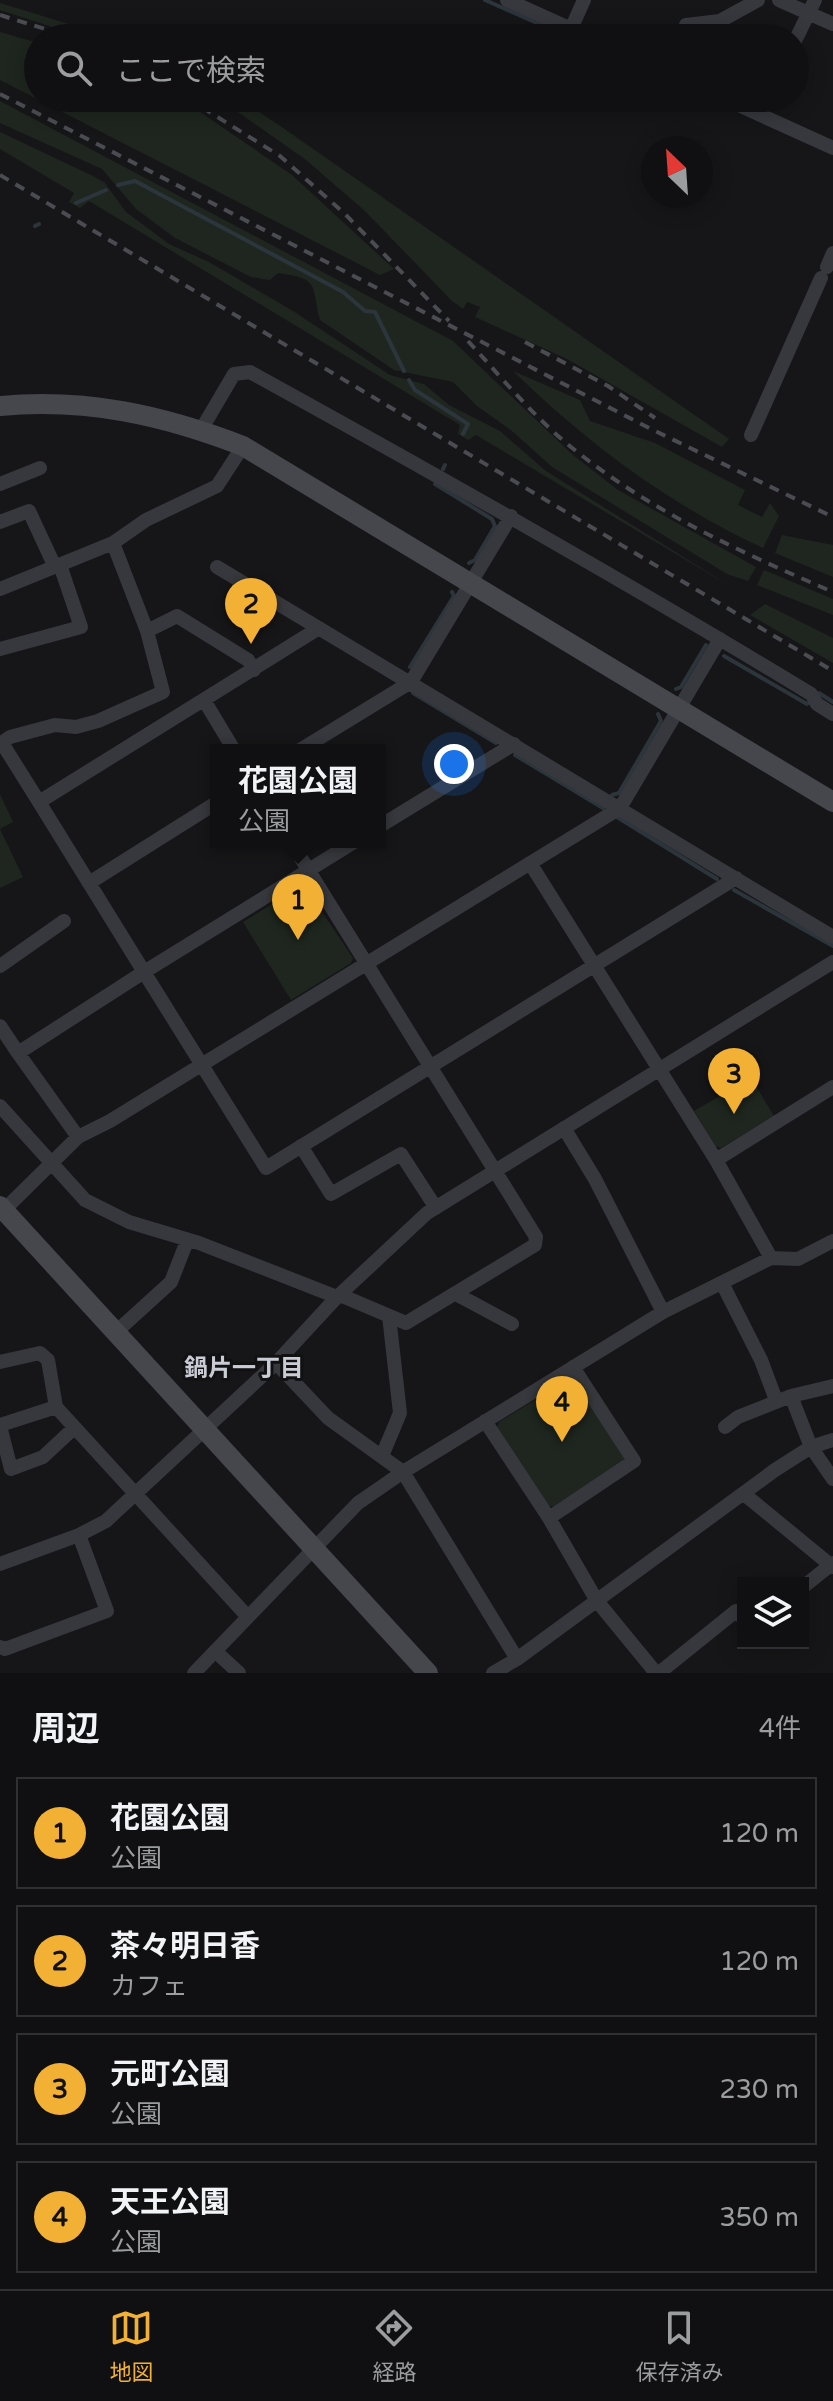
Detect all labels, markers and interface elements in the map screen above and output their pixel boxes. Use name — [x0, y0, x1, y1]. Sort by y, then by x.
search box — [24, 24, 809, 112]
icon: search — [52, 46, 96, 90]
text: ここで検索 — [116, 53, 266, 90]
north arrow — [641, 136, 713, 208]
pin: 2 — [225, 578, 277, 644]
popup — [210, 744, 386, 848]
your location — [434, 744, 474, 784]
text: 花園公園 — [238, 763, 358, 800]
text: 公園 — [238, 806, 290, 837]
pin: 1 — [272, 874, 324, 940]
pin: 3 — [708, 1048, 760, 1114]
district label: 鍋片一丁目 — [184, 1354, 304, 1383]
pin: 4 — [536, 1376, 588, 1442]
map controls — [737, 1577, 809, 1649]
button: layers — [737, 1577, 809, 1649]
text: 周辺 — [32, 1709, 100, 1750]
text: 4件 — [759, 1713, 801, 1744]
text: 花園公園 — [110, 1800, 230, 1837]
text: 1 — [52, 1818, 68, 1849]
text: 120 m — [719, 1818, 799, 1849]
text: 公園 — [110, 1843, 162, 1874]
text: 茶々明日香 — [110, 1928, 260, 1965]
text: 2 — [52, 1946, 68, 1977]
text: 120 m — [719, 1946, 799, 1977]
text: カフェ — [110, 1971, 188, 2002]
text: 元町公園 — [110, 2056, 230, 2093]
text: 3 — [52, 2074, 68, 2105]
text: 230 m — [719, 2074, 799, 2105]
text: 公園 — [110, 2099, 162, 2130]
text: 天王公園 — [110, 2184, 230, 2221]
text: 4 — [52, 2202, 68, 2233]
text: 350 m — [719, 2202, 799, 2233]
text: 公園 — [110, 2227, 162, 2258]
tab: 地図 — [109, 2306, 154, 2386]
tab: 経路 — [372, 2306, 417, 2386]
tab: 保存済み — [635, 2306, 724, 2386]

